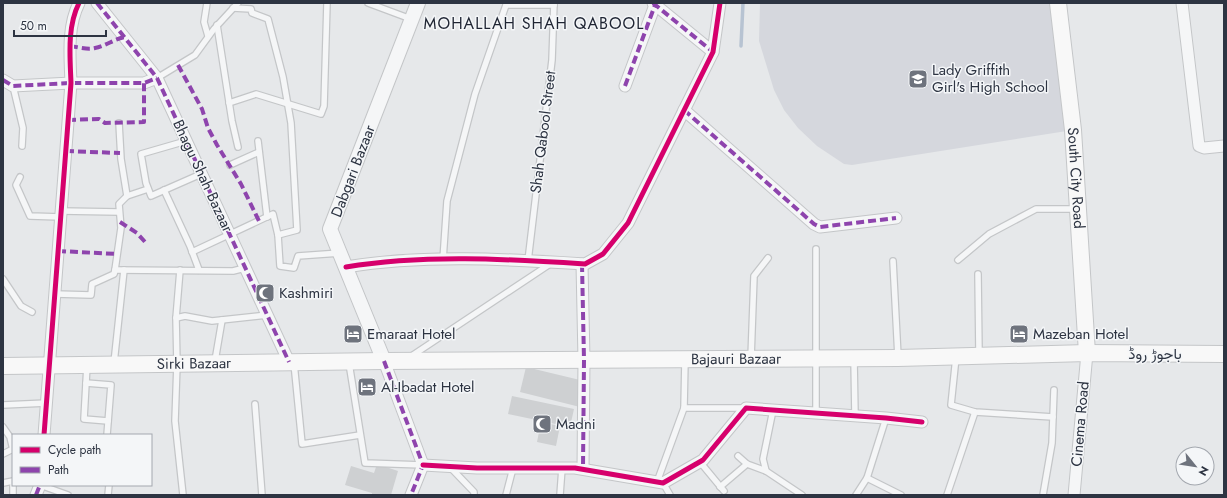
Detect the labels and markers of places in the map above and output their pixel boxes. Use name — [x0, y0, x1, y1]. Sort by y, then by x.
place label: Lady Griffith Girl's High School — [932, 59, 1048, 98]
school or university icon: Lady Griffith Girl's High School — [907, 68, 929, 90]
mosque icon: Kashmiri — [254, 282, 276, 304]
place label: Kashmiri — [279, 282, 333, 304]
hotel icon: Emaraat Hotel — [342, 323, 364, 345]
place label: Emaraat Hotel — [367, 323, 456, 345]
hotel icon: Mazeban Hotel — [1008, 323, 1030, 345]
place label: Mazeban Hotel — [1033, 323, 1129, 345]
hotel icon: Al-Ibadat Hotel — [356, 376, 378, 398]
place label: Al-Ibadat Hotel — [381, 376, 475, 398]
mosque icon: Madni — [531, 413, 553, 435]
place label: Madni — [556, 413, 596, 435]

